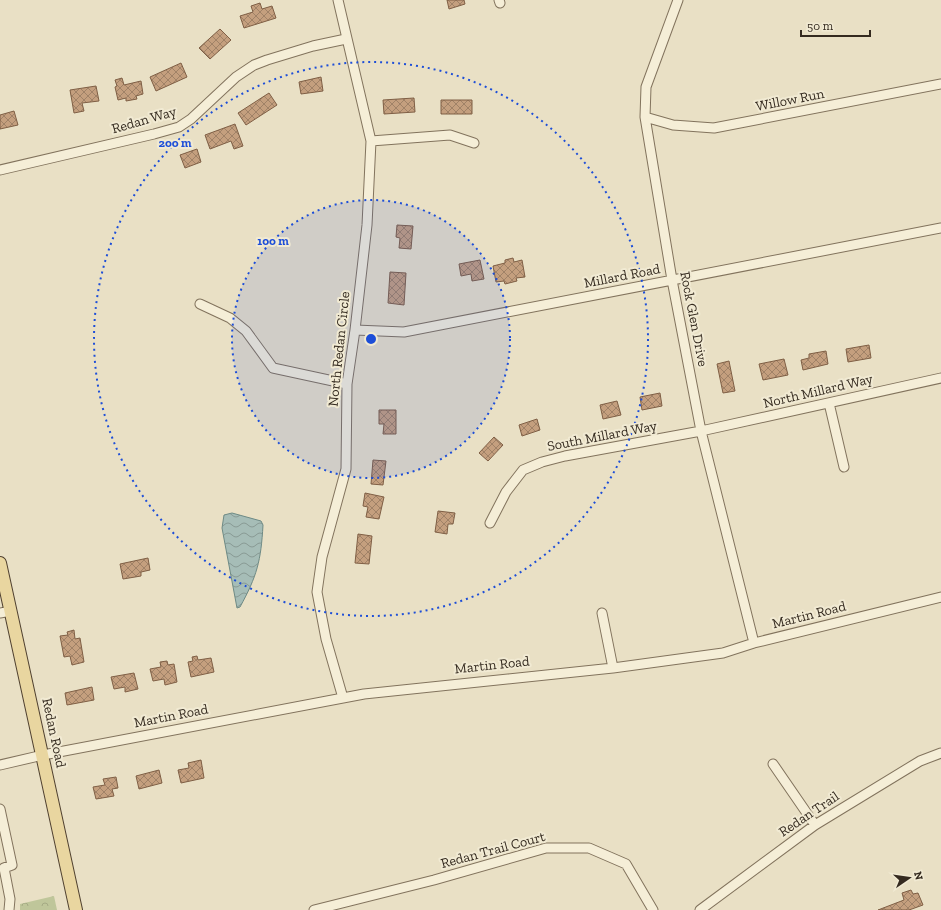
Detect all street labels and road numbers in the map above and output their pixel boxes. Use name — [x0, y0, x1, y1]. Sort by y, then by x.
street label: Willow Run — [754, 85, 826, 115]
street label: Redan Way — [110, 102, 179, 137]
street label: Millard Road — [582, 260, 662, 292]
street label: Rock Glen Drive — [676, 270, 712, 368]
street label: North Redan Circle — [325, 290, 354, 407]
street label: North Millard Way — [762, 370, 875, 412]
street label: South Millard Way — [546, 417, 659, 455]
street label: Martin Road — [770, 598, 848, 632]
street label: Martin Road — [454, 653, 531, 677]
street label: Redan Road — [38, 697, 70, 770]
street label: Martin Road — [132, 700, 210, 732]
street label: Redan Trail — [776, 787, 843, 840]
street label: Redan Trail Court — [439, 828, 548, 872]

